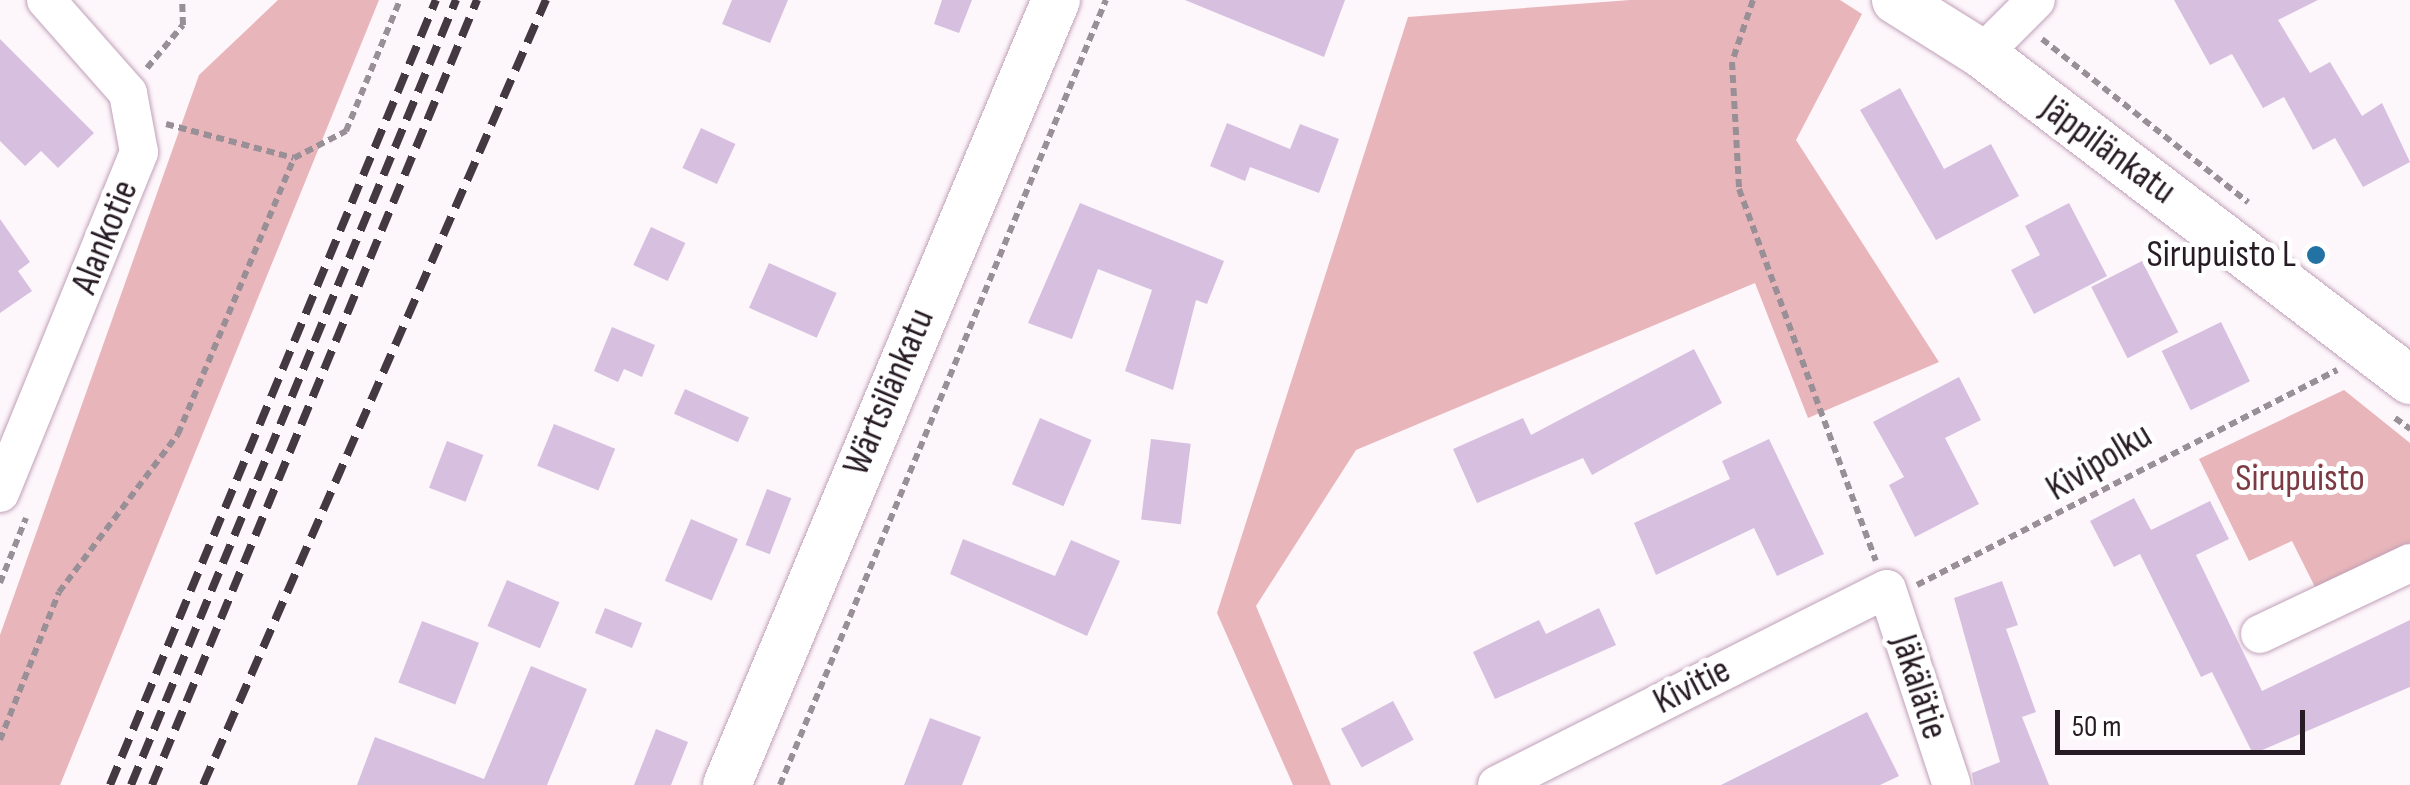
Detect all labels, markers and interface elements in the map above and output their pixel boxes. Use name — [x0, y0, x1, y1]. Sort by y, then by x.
street label: Jäppilänkatu — [2032, 86, 2184, 214]
street label: Alankotie — [62, 174, 148, 300]
place label: Sirupuisto L — [2146, 232, 2296, 278]
marker: Sirupuisto L — [2305, 244, 2327, 266]
street label: Wärtsilänkatu — [834, 302, 944, 482]
street label: Kivipolku — [2038, 413, 2160, 511]
park label: Sirupuisto — [2235, 456, 2365, 502]
street label: Jäkälätie — [1881, 629, 1957, 745]
street label: Kivitie — [1646, 648, 1738, 724]
scale bar — [2060, 690, 2310, 752]
text: 50 m — [2072, 709, 2121, 745]

